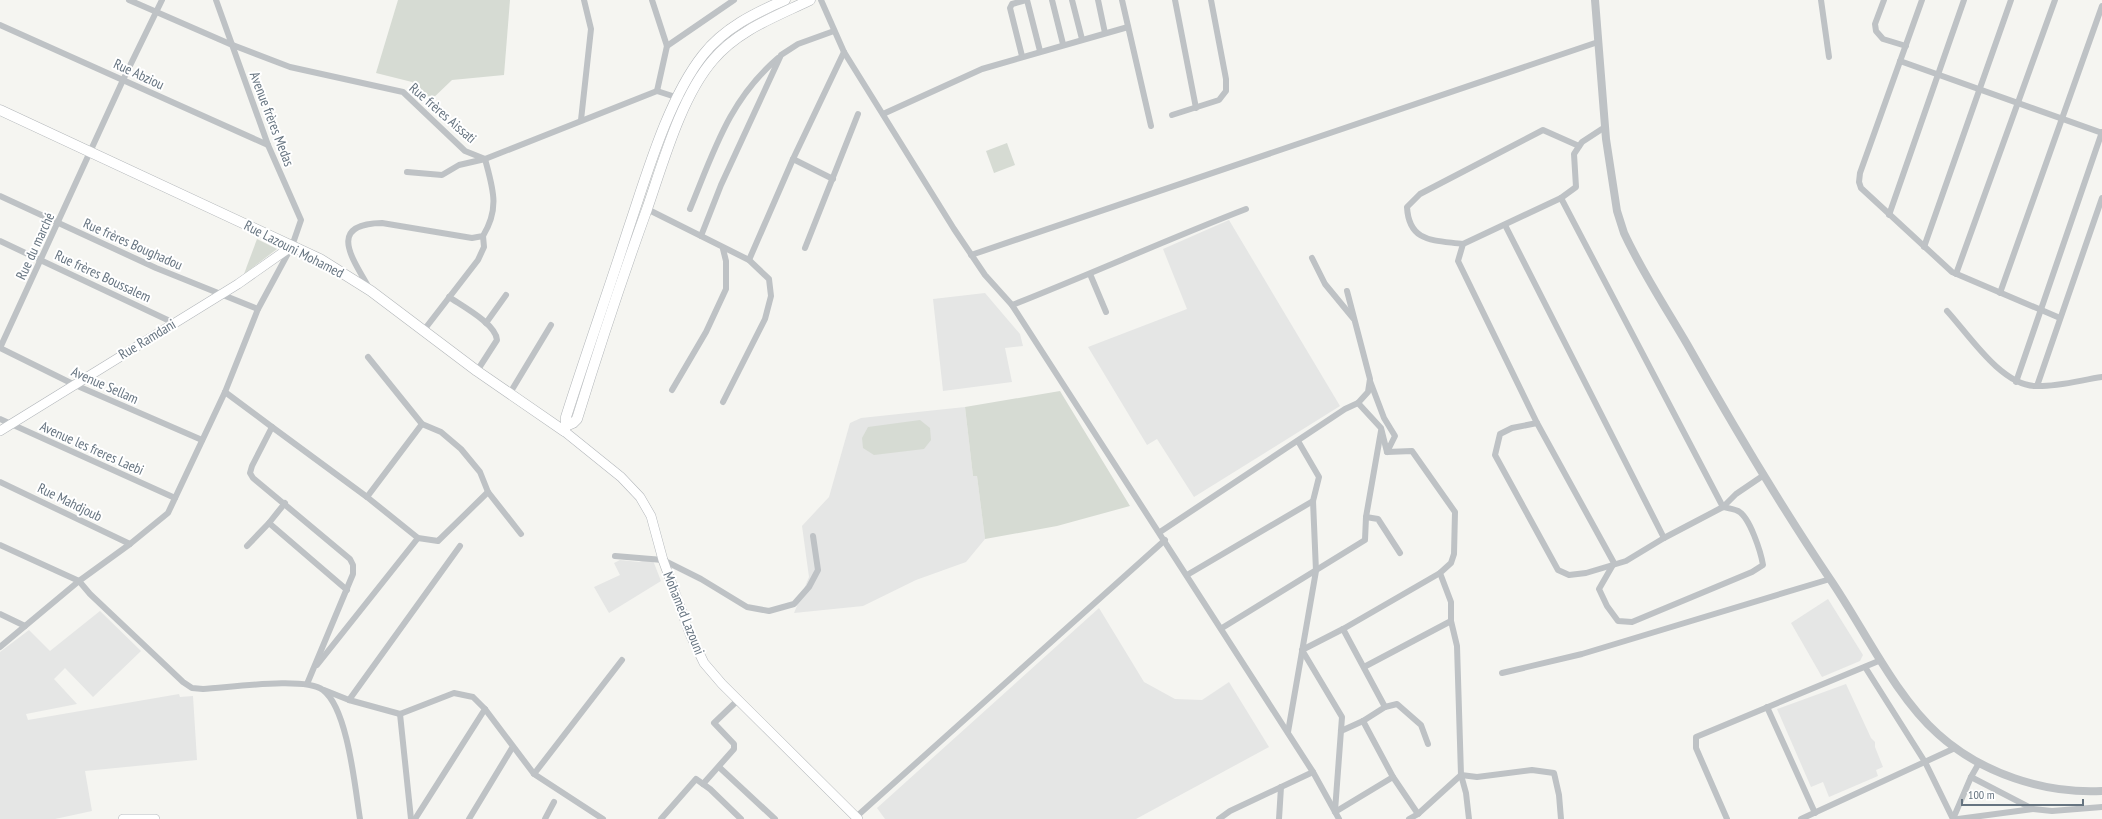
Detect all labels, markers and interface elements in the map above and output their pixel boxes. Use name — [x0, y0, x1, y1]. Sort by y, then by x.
street label: Rue Abziou — [111, 54, 167, 94]
street label: Avenue frères Medas — [246, 69, 298, 169]
street label: Rue frères Aissati — [406, 79, 480, 147]
street label: Rue du marché — [12, 209, 58, 282]
street label: Rue frères Boughadou — [81, 214, 185, 274]
street label: Rue Lazouni Mohamed — [241, 216, 347, 282]
street label: Rue frères Boussalem — [52, 246, 154, 306]
street label: Rue Ramdani — [115, 315, 179, 363]
street label: Avenue Sellam — [69, 362, 141, 408]
street label: Avenue les freres Laebi — [37, 417, 147, 479]
street label: Rue Mahdjoub — [35, 479, 105, 525]
street label: Mohamed Lazouni — [659, 569, 709, 657]
scale bar — [1962, 781, 2083, 807]
text: 100 m — [1968, 787, 1995, 802]

